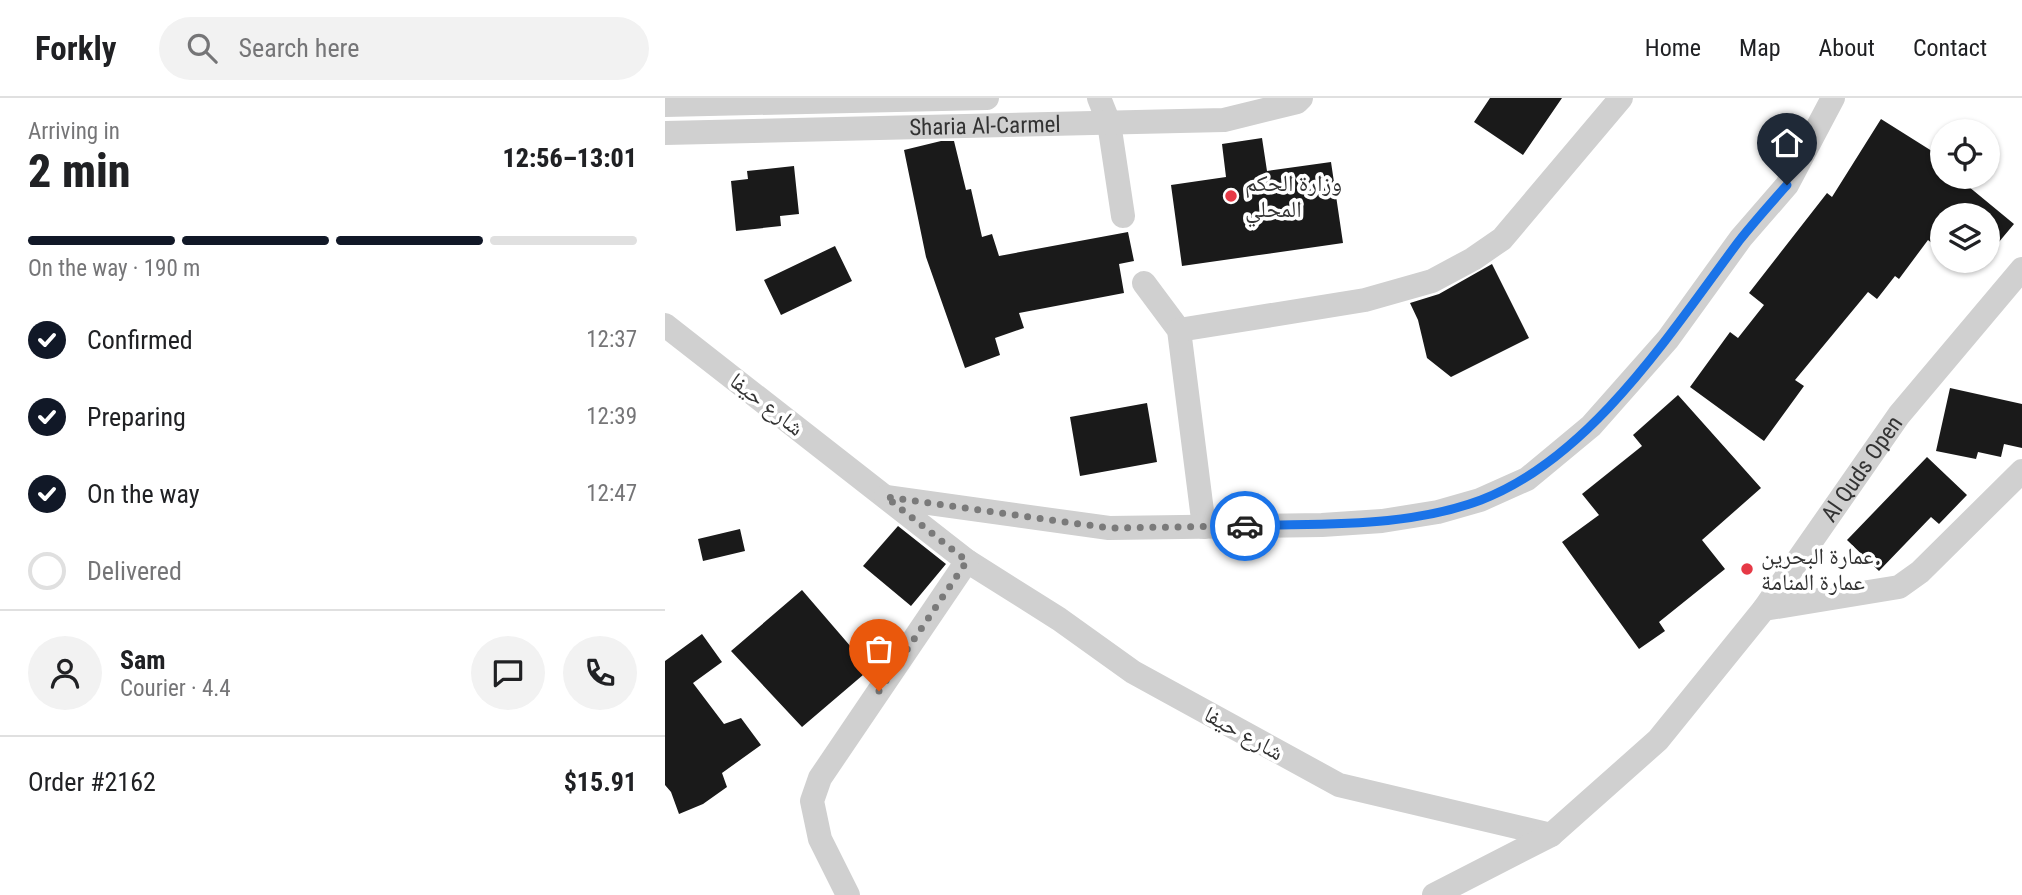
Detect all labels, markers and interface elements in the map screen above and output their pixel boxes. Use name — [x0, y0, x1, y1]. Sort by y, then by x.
search box — [159, 17, 649, 80]
text: Forkly — [35, 29, 117, 68]
icon: search — [183, 29, 221, 67]
text: Search here — [239, 33, 359, 63]
text: Home — [1645, 34, 1701, 62]
text: Map — [1739, 34, 1781, 62]
text: About — [1819, 34, 1875, 62]
text: Contact — [1913, 34, 1987, 62]
street label: Sharia Al-Carmel — [909, 111, 1061, 141]
pin — [1757, 113, 1817, 185]
text: Arriving in — [28, 118, 120, 145]
map controls — [1930, 119, 2000, 273]
button: locate — [1930, 119, 2000, 189]
icon: home — [1768, 124, 1806, 162]
text: 12:56–13:01 — [503, 143, 637, 173]
text: 2 min — [28, 144, 131, 198]
place label: وزارة الحكم المحلي — [1245, 170, 1342, 228]
marker: وزارة الحكم المحلي — [1223, 188, 1239, 204]
button: layers — [1930, 203, 2000, 273]
text: On the way · 190 m — [28, 255, 200, 282]
icon: check — [28, 321, 66, 359]
text: Confirmed — [87, 325, 193, 355]
text: 12:37 — [586, 326, 637, 353]
street label: شارع حيفا — [724, 367, 809, 442]
icon: check — [28, 398, 66, 436]
text: Preparing — [87, 402, 186, 432]
text: 12:39 — [586, 403, 637, 430]
street label: Al Quds Open — [1816, 411, 1908, 527]
icon: check — [28, 475, 66, 513]
text: On the way — [87, 479, 200, 509]
text: 12:47 — [586, 480, 637, 507]
courier — [1210, 491, 1280, 561]
icon: car — [1226, 507, 1264, 545]
place label: عمارة البحرين. عمارة المنامة — [1761, 543, 1881, 596]
text: Delivered — [87, 556, 182, 586]
marker: عمارة البحرين. عمارة المنامة — [1739, 561, 1755, 577]
pin — [849, 619, 909, 691]
icon: bag — [860, 630, 898, 668]
button: person — [28, 636, 102, 710]
button: chat — [471, 636, 545, 710]
button: phone — [563, 636, 637, 710]
text: Sam — [120, 645, 166, 675]
text: Courier · 4.4 — [120, 675, 231, 702]
street label: شارع حيفا — [1199, 701, 1288, 767]
text: Order #2162 — [28, 767, 156, 797]
text: $15.91 — [564, 767, 637, 797]

